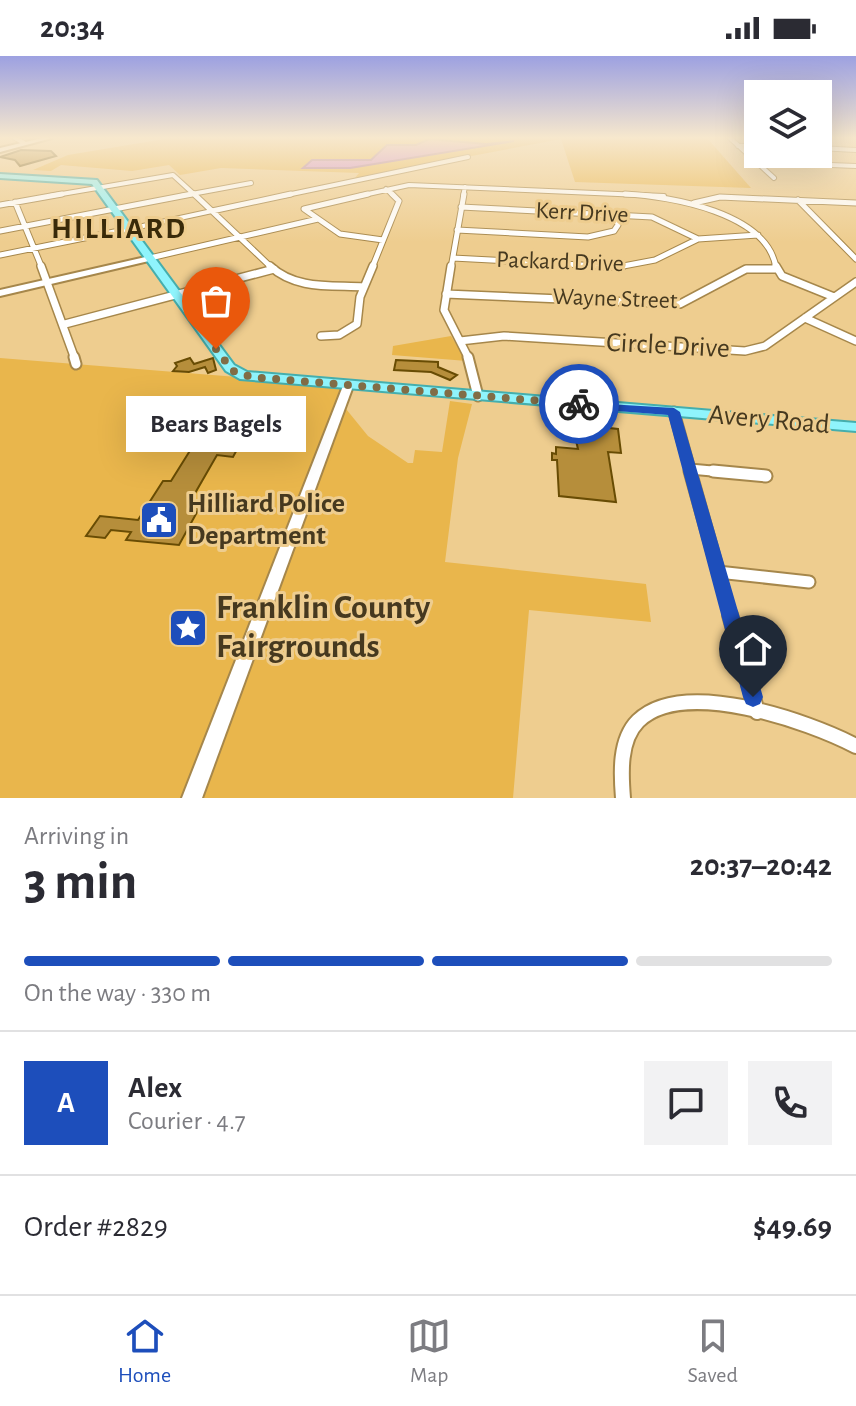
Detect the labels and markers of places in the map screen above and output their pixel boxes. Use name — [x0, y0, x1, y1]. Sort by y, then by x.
pin — [182, 267, 250, 349]
callout: Bears Bagels — [126, 397, 306, 453]
place label: Hilliard Police Department — [187, 490, 345, 550]
public building icon: Hilliard Police Department — [138, 499, 180, 541]
place label: Franklin County Fairgrounds — [216, 591, 431, 664]
place icon: Franklin County Fairgrounds — [167, 607, 209, 649]
pin — [719, 615, 787, 697]

